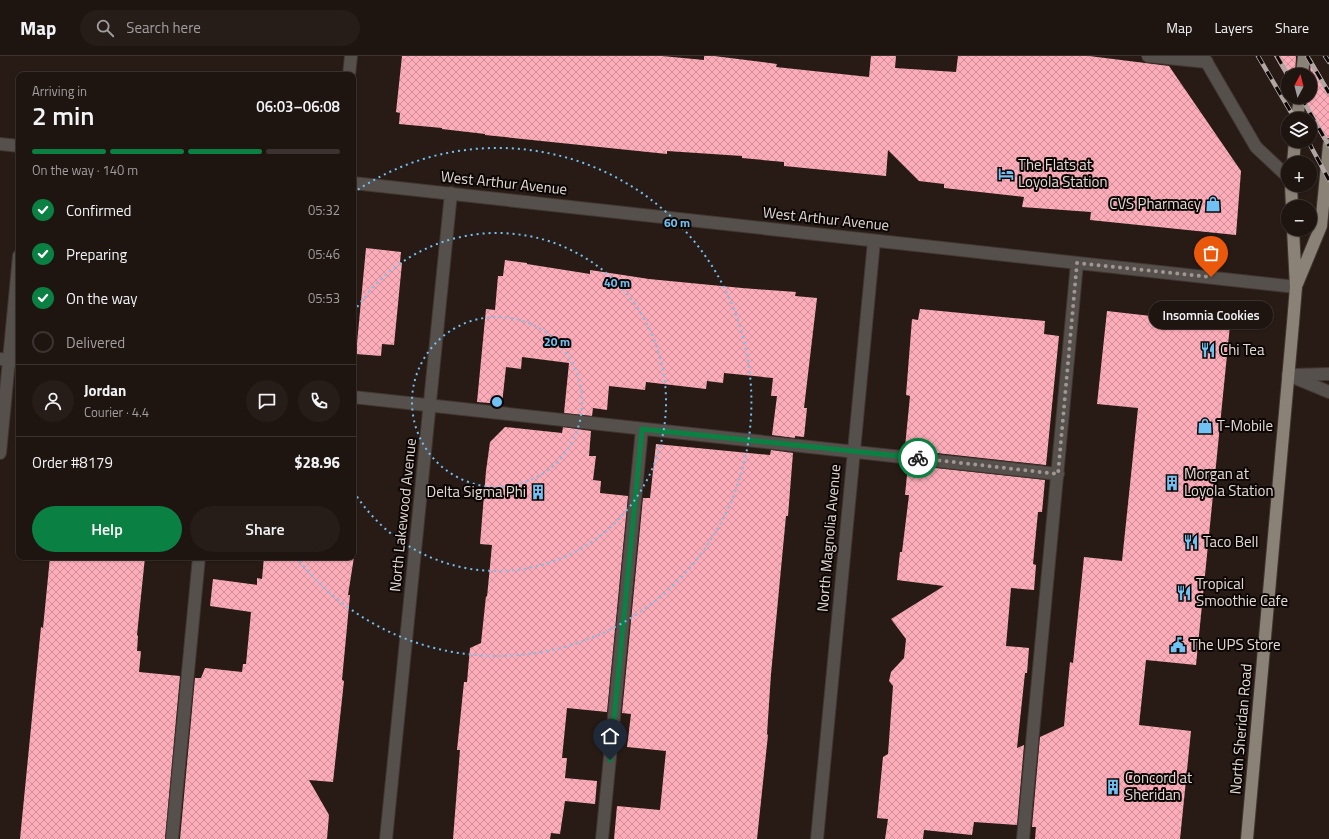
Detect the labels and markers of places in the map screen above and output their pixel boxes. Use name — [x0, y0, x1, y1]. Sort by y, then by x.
place label: The Flats at Loyola Station — [1018, 153, 1108, 193]
hotel icon: The Flats at Loyola Station — [997, 165, 1015, 183]
place label: CVS Pharmacy — [1109, 192, 1201, 215]
shop icon: CVS Pharmacy — [1204, 195, 1222, 213]
pin — [1194, 236, 1228, 277]
callout: Insomnia Cookies — [1149, 301, 1273, 329]
place label: Chi Tea — [1220, 338, 1265, 361]
restaurant icon: Chi Tea — [1199, 341, 1217, 359]
centre of rings — [490, 395, 504, 409]
place label: T-Mobile — [1217, 414, 1273, 437]
shop icon: T-Mobile — [1196, 417, 1214, 435]
place label: Morgan at Loyola Station — [1184, 462, 1274, 502]
building icon: Morgan at Loyola Station — [1163, 474, 1181, 492]
place label: Delta Sigma Phi — [426, 480, 526, 503]
building icon: Delta Sigma Phi — [529, 483, 547, 501]
place label: Taco Bell — [1203, 530, 1259, 553]
restaurant icon: Taco Bell — [1182, 533, 1200, 551]
place label: Tropical Smoothie Cafe — [1196, 572, 1288, 612]
restaurant icon: Tropical Smoothie Cafe — [1175, 584, 1193, 602]
place label: The UPS Store — [1190, 633, 1281, 656]
public building icon: The UPS Store — [1169, 636, 1187, 654]
pin — [593, 719, 627, 760]
place label: Concord at Sheridan — [1125, 766, 1193, 806]
building icon: Concord at Sheridan — [1104, 778, 1122, 796]

